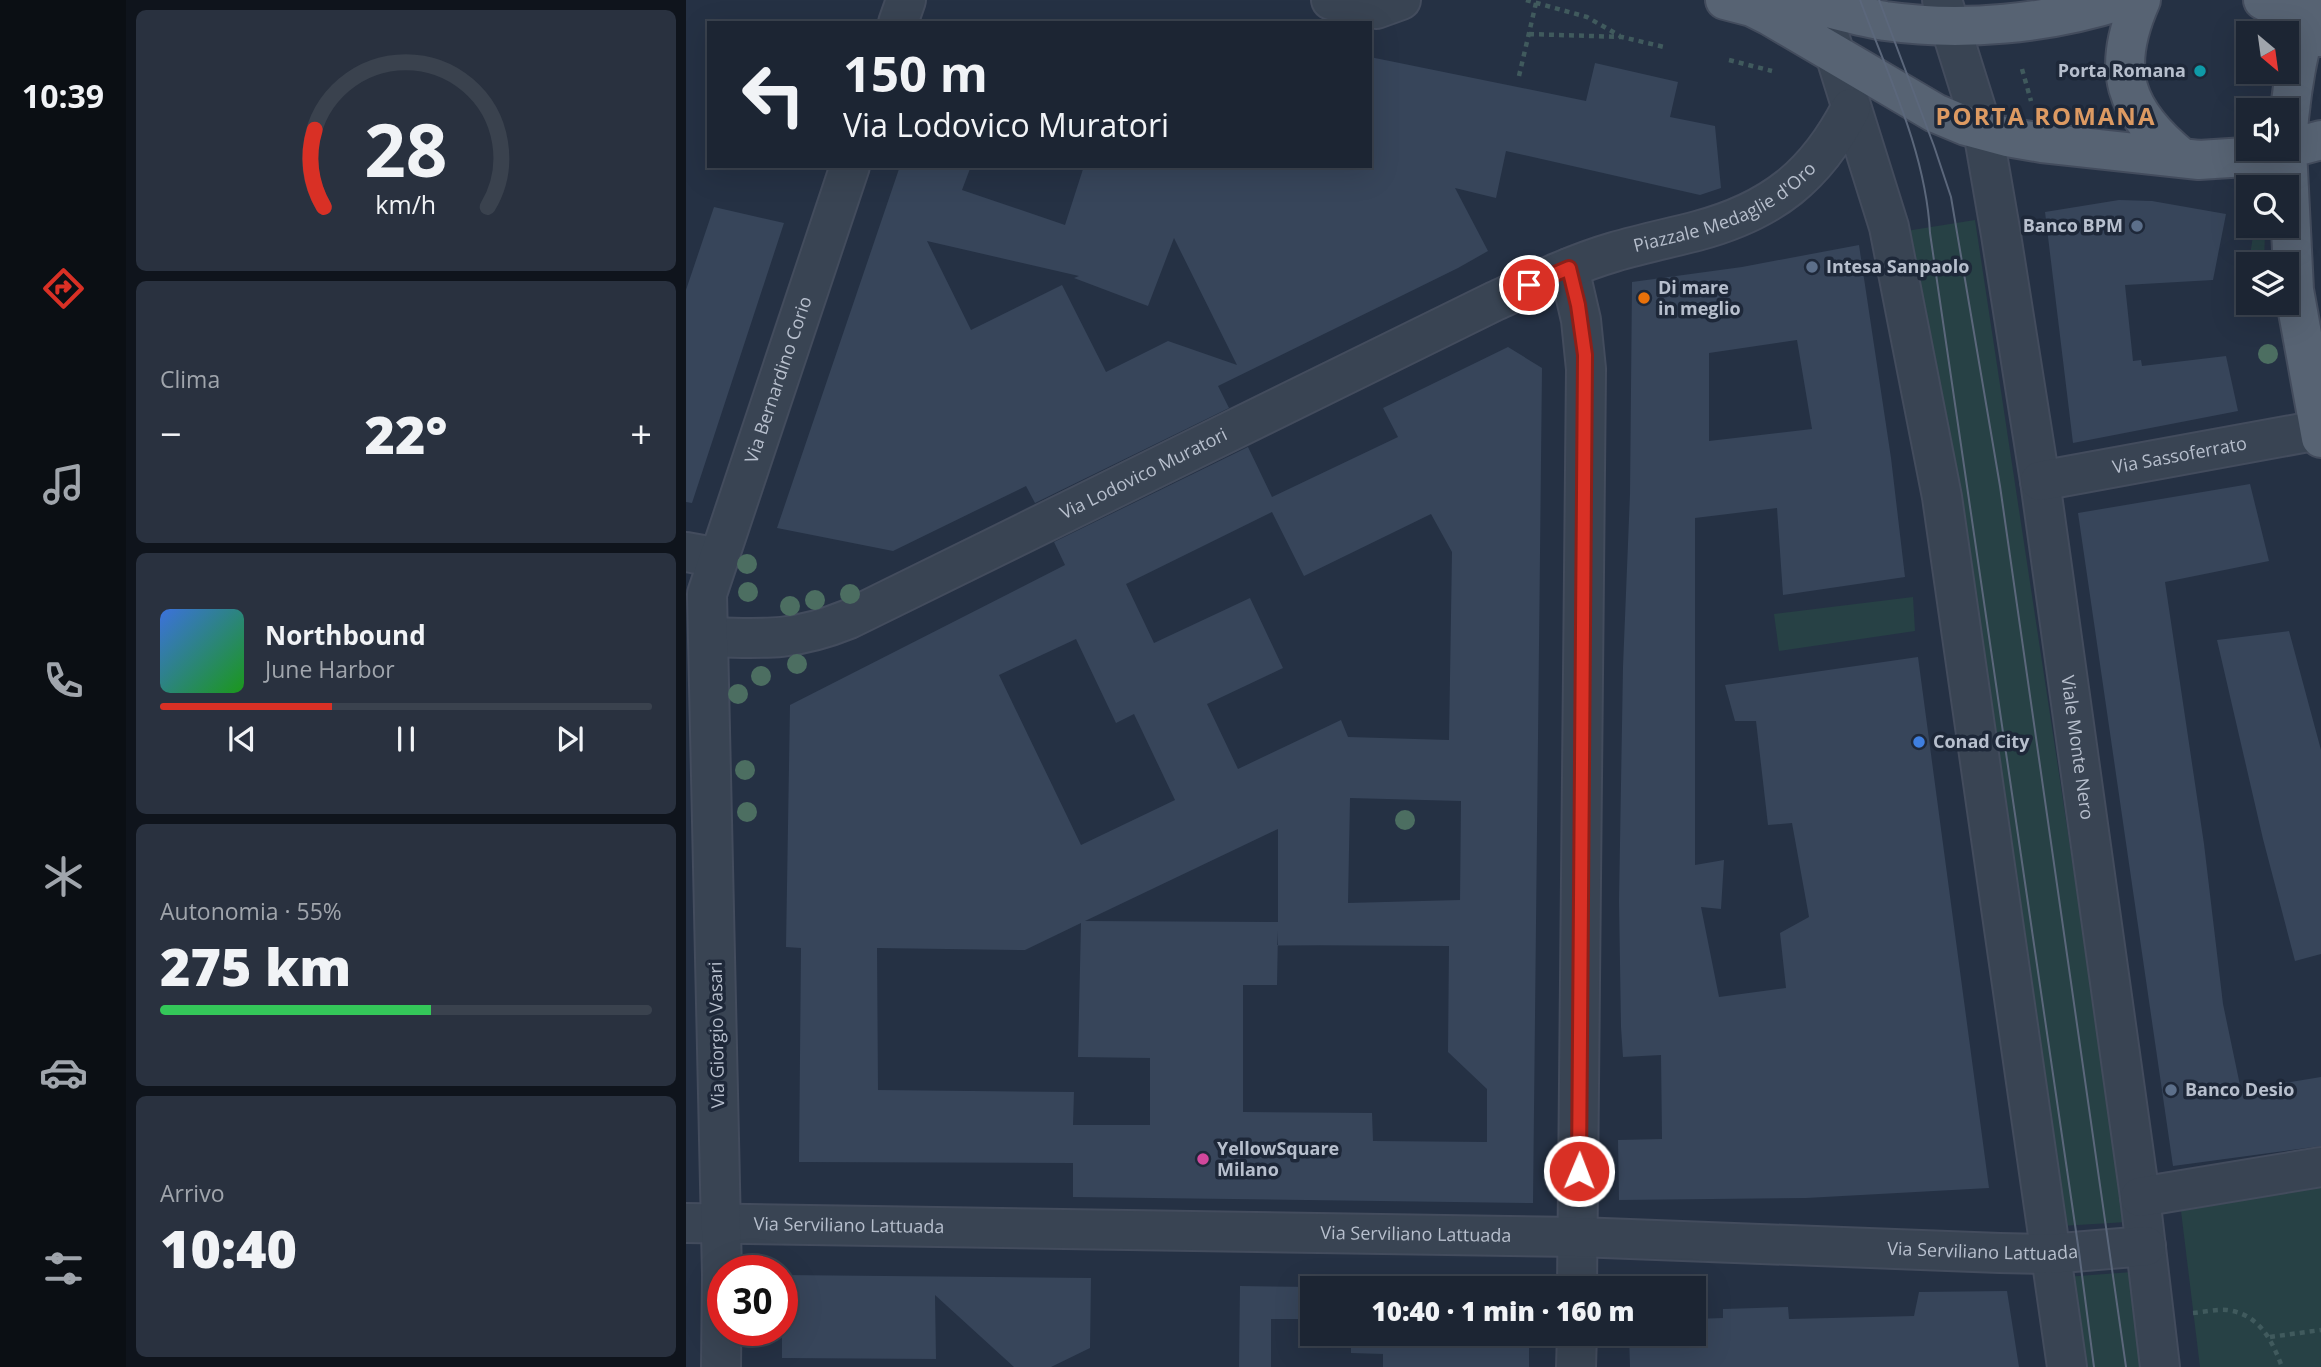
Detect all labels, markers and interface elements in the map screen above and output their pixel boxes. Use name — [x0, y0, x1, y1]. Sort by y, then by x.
north arrow — [2236, 21, 2300, 84]
map controls — [2236, 21, 2299, 315]
text: 150 m — [843, 40, 988, 106]
icon: left — [728, 49, 819, 140]
place label: Porta Romana — [2058, 58, 2186, 82]
marker: Porta Romana — [2192, 63, 2208, 79]
text: 10:39 — [22, 74, 104, 117]
button: sound — [2236, 98, 2299, 161]
text: 28 — [364, 99, 448, 198]
district label: PORTA ROMANA — [1936, 99, 2156, 132]
text: Via Lodovico Muratori — [843, 103, 1169, 146]
street label: Piazzale Medaglie d'Oro — [1631, 156, 1821, 257]
button: search — [2236, 175, 2299, 238]
text: km/h — [376, 187, 436, 221]
place label: Banco BPM — [2023, 213, 2123, 237]
marker: Banco BPM — [2129, 218, 2145, 234]
button: layers — [2236, 252, 2299, 315]
place label: Intesa Sanpaolo — [1826, 254, 1969, 278]
pin — [1499, 255, 1559, 315]
marker: Intesa Sanpaolo — [1804, 259, 1820, 275]
icon: directions — [39, 264, 88, 313]
icon: arrive — [1510, 266, 1548, 304]
place label: Di mare in meglio — [1658, 275, 1741, 320]
marker: Di mare in meglio — [1636, 290, 1652, 306]
street label: Via Bernardino Corio — [739, 293, 817, 466]
text: Clima — [160, 363, 220, 395]
text: 22° — [365, 398, 447, 469]
text: − — [160, 407, 182, 459]
text: + — [630, 407, 652, 459]
street label: Via Lodovico Muratori — [1056, 422, 1231, 524]
street label: Via Sassoferrato — [2110, 430, 2249, 479]
icon: music — [39, 460, 88, 509]
text: Northbound — [265, 617, 426, 653]
text: June Harbor — [265, 653, 395, 685]
icon: phone — [39, 656, 88, 705]
street label: Viale Monte Nero — [2056, 674, 2100, 821]
icon: previous — [223, 720, 261, 758]
icon: pause — [387, 720, 425, 758]
icon: next — [551, 720, 589, 758]
place label: Conad City — [1933, 729, 2030, 753]
marker: Conad City — [1911, 734, 1927, 750]
icon: climate — [39, 852, 88, 901]
text: Autonomia · 55% — [160, 895, 342, 927]
text: 275 km — [160, 930, 351, 1001]
street label: Via Giorgio Vasari — [703, 961, 729, 1109]
icon: car — [39, 1048, 88, 1097]
place label: Banco Desio — [2185, 1077, 2294, 1101]
marker: Banco Desio — [2163, 1082, 2179, 1098]
position arrow — [1542, 1134, 1616, 1208]
place label: YellowSquare Milano — [1217, 1136, 1339, 1181]
marker: YellowSquare Milano — [1195, 1151, 1211, 1167]
text: Arrivo — [160, 1177, 224, 1209]
street label: Via Serviliano Lattuada — [753, 1211, 945, 1238]
text: 10:40 — [160, 1212, 297, 1283]
street label: Via Serviliano Lattuada — [1320, 1220, 1512, 1247]
street label: Via Serviliano Lattuada — [1887, 1236, 2079, 1265]
icon: filters — [39, 1244, 88, 1293]
speed limit sign: 30 — [707, 1255, 798, 1346]
text: 10:40 · 1 min · 160 m — [1372, 1293, 1634, 1329]

